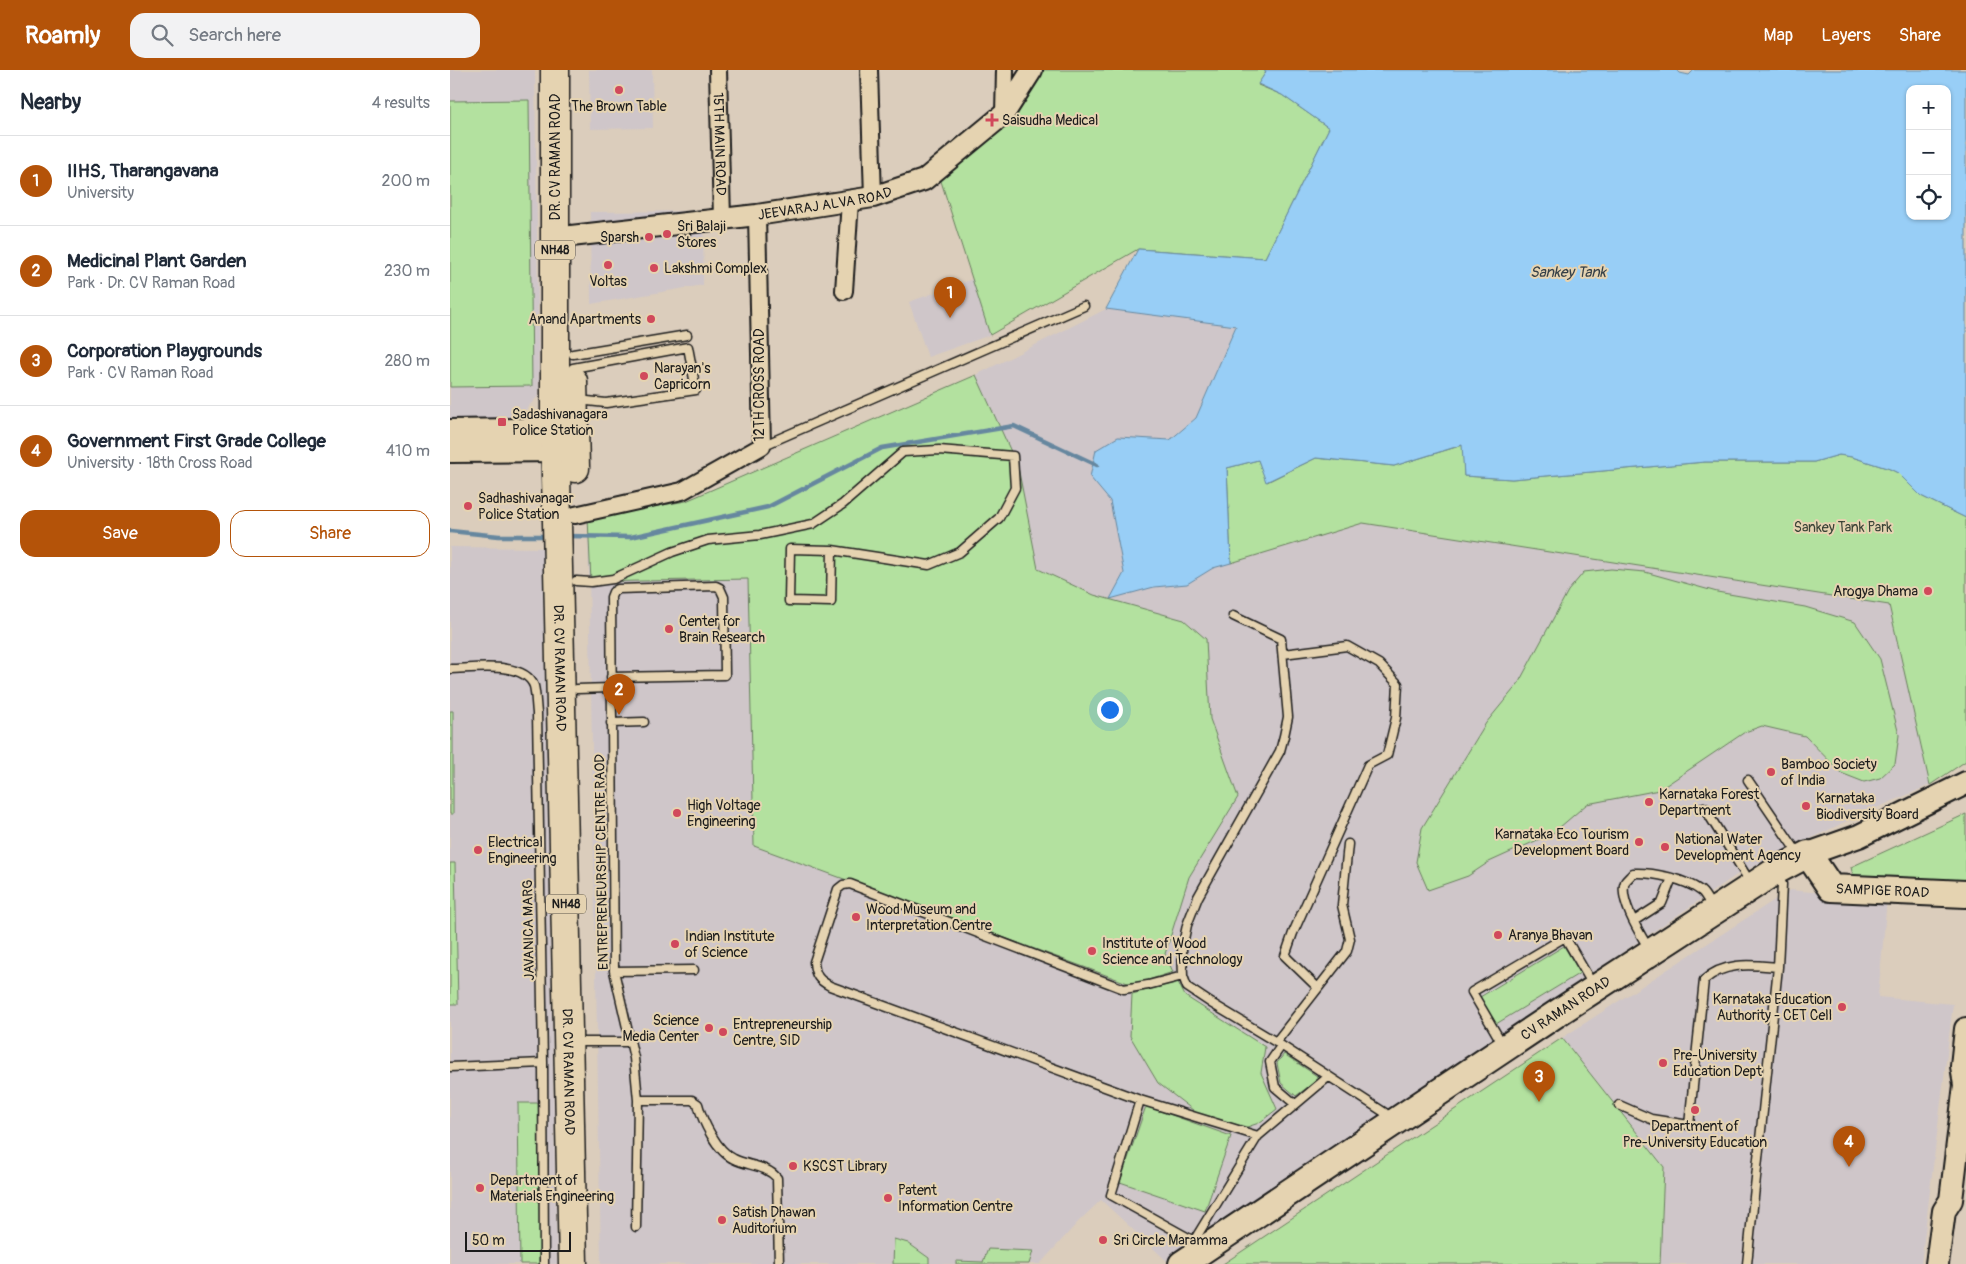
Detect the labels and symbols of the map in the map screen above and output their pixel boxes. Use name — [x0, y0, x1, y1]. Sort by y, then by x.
marker: The Brown Table — [613, 84, 625, 96]
street label: 15TH MAIN ROAD — [710, 92, 729, 196]
street label: DR. CV RAMAN ROAD — [547, 93, 564, 220]
place label: The Brown Table — [571, 98, 667, 115]
place label: Saisudha Medical — [1002, 112, 1098, 129]
marker: Saisudha Medical — [986, 114, 998, 126]
street label: JEEVARAJ ALVA ROAD — [757, 183, 894, 224]
place label: Sri Balaji Stores — [677, 218, 726, 251]
marker: Sri Balaji Stores — [661, 228, 673, 240]
place label: Sparsh — [600, 229, 639, 246]
marker: Sparsh — [643, 231, 655, 243]
road number: NH48 — [535, 240, 575, 260]
marker: Voltas — [602, 259, 614, 271]
place label: Lakshmi Complex — [664, 260, 767, 277]
marker: Lakshmi Complex — [648, 262, 660, 274]
water label: Sankey Tank — [1530, 263, 1608, 282]
place label: Voltas — [589, 273, 628, 290]
pin: 1 — [934, 277, 966, 318]
place label: Anand Apartments — [528, 311, 642, 328]
marker: Anand Apartments — [645, 313, 657, 325]
street label: 12TH CROSS ROAD — [751, 328, 768, 441]
place label: Narayan's Capricorn — [654, 360, 711, 393]
marker: Narayan's Capricorn — [638, 370, 650, 382]
place label: Sadashivanagara Police Station — [512, 406, 608, 439]
marker: Sadashivanagara Police Station — [496, 416, 508, 428]
place label: Sadhashivanagar Police Station — [478, 490, 574, 523]
marker: Sadhashivanagar Police Station — [462, 500, 474, 512]
park label: Sankey Tank Park — [1794, 519, 1892, 536]
place label: Arogya Dhama — [1833, 583, 1918, 600]
marker: Arogya Dhama — [1922, 585, 1934, 597]
street label: DR. CV RAMAN ROAD — [550, 604, 570, 732]
place label: Center for Brain Research — [679, 613, 765, 646]
marker: Center for Brain Research — [663, 623, 675, 635]
pin: 2 — [603, 674, 635, 715]
your location — [1097, 697, 1123, 723]
street label: ENTREPRENEURSHIP CENTRE RAOD — [591, 754, 612, 970]
place label: Bamboo Society of India — [1781, 756, 1877, 789]
marker: Bamboo Society of India — [1765, 766, 1777, 778]
place label: Karnataka Forest Department — [1659, 786, 1760, 819]
place label: Karnataka Biodiversity Board — [1816, 790, 1919, 823]
marker: Karnataka Forest Department — [1643, 796, 1655, 808]
place label: High Voltage Engineering — [687, 797, 761, 830]
marker: Karnataka Biodiversity Board — [1800, 800, 1812, 812]
marker: High Voltage Engineering — [671, 807, 683, 819]
place label: Karnataka Eco Tourism Development Board — [1495, 826, 1629, 859]
place label: National Water Development Agency — [1675, 831, 1801, 864]
place label: Electrical Engineering — [488, 834, 557, 867]
marker: Karnataka Eco Tourism Development Board — [1633, 836, 1645, 848]
marker: National Water Development Agency — [1659, 841, 1671, 853]
marker: Electrical Engineering — [472, 844, 484, 856]
street label: JAVANICA MARG — [519, 879, 538, 981]
street label: SAMPIGE ROAD — [1835, 880, 1930, 901]
road number: NH48 — [546, 894, 586, 914]
place label: Wood Museum and Interpretation Centre — [866, 901, 992, 934]
marker: Wood Museum and Interpretation Centre — [850, 911, 862, 923]
place label: Aranya Bhavan — [1508, 927, 1593, 944]
place label: Indian Institute of Science — [685, 928, 775, 961]
marker: Aranya Bhavan — [1492, 929, 1504, 941]
place label: Institute of Wood Science and Technology — [1102, 935, 1242, 968]
marker: Indian Institute of Science — [669, 938, 681, 950]
marker: Institute of Wood Science and Technology — [1086, 945, 1098, 957]
street label: CV RAMAN ROAD — [1518, 973, 1614, 1044]
place label: Karnataka Education Authority - CET Cell — [1713, 991, 1832, 1024]
marker: Karnataka Education Authority - CET Cell — [1836, 1001, 1848, 1013]
street label: DR. CV RAMAN ROAD — [558, 1008, 578, 1136]
place label: Science Media Center — [623, 1012, 699, 1045]
place label: Entrepreneurship Centre, SID — [733, 1016, 833, 1049]
marker: Science Media Center — [703, 1022, 715, 1034]
marker: Entrepreneurship Centre, SID — [717, 1026, 729, 1038]
place label: Pre-University Education Dept — [1673, 1047, 1762, 1080]
marker: Pre-University Education Dept — [1657, 1057, 1669, 1069]
pin: 3 — [1523, 1061, 1555, 1102]
marker: Department of Pre-University Education — [1689, 1104, 1701, 1116]
place label: Department of Pre-University Education — [1623, 1118, 1767, 1151]
pin: 4 — [1833, 1126, 1865, 1167]
place label: KSCST Library — [803, 1158, 887, 1175]
marker: KSCST Library — [787, 1160, 799, 1172]
place label: Department of Materials Engineering — [490, 1172, 614, 1205]
marker: Department of Materials Engineering — [474, 1182, 486, 1194]
place label: Patent Information Centre — [898, 1182, 1013, 1215]
marker: Patent Information Centre — [882, 1192, 894, 1204]
place label: Satish Dhawan Auditorium — [732, 1204, 816, 1237]
marker: Satish Dhawan Auditorium — [716, 1214, 728, 1226]
scale bar — [465, 1229, 571, 1252]
place label: Sri Circle Maramma — [1113, 1232, 1228, 1249]
marker: Sri Circle Maramma — [1097, 1234, 1109, 1246]

